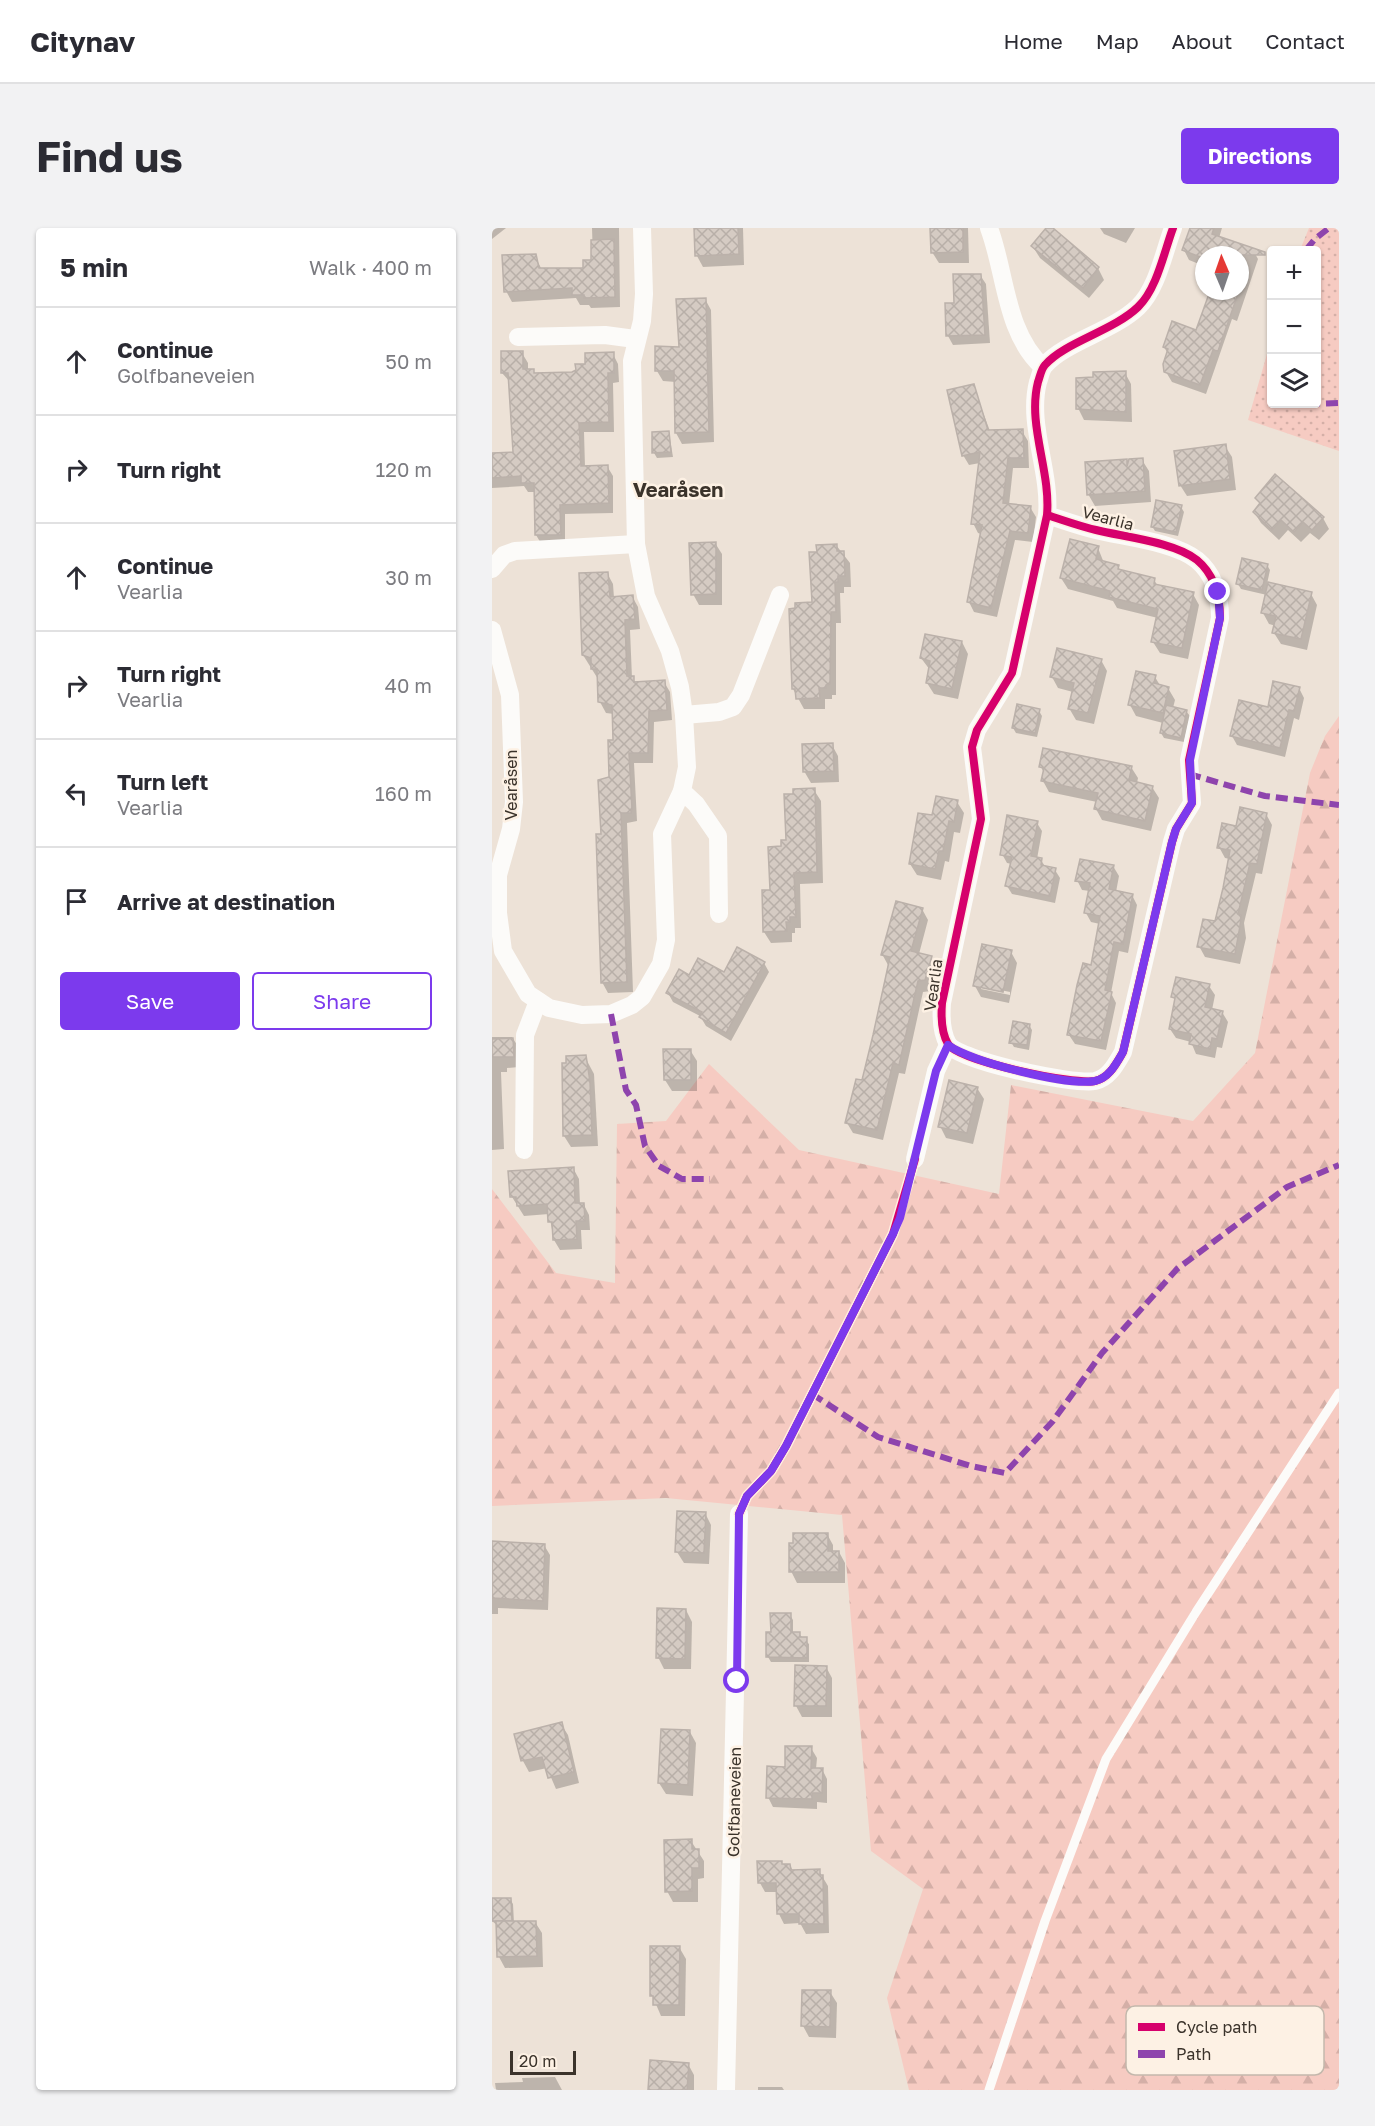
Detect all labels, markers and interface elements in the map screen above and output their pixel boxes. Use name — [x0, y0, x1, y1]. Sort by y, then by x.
text: Citynav — [30, 25, 135, 58]
text: Home — [1003, 28, 1063, 54]
text: Map — [1096, 28, 1139, 54]
text: About — [1172, 28, 1232, 54]
text: Contact — [1265, 28, 1345, 54]
button: Directions — [1181, 128, 1339, 184]
text: Find us — [36, 131, 183, 181]
north arrow — [1195, 246, 1249, 300]
map controls — [1267, 246, 1321, 408]
button: + — [1267, 246, 1321, 300]
text: 5 min — [60, 252, 128, 283]
text: Walk · 400 m — [309, 255, 432, 279]
button: − — [1267, 300, 1321, 354]
text: Continue — [117, 336, 213, 363]
icon: ahead — [60, 345, 93, 378]
text: 50 m — [385, 349, 432, 373]
button: layers — [1267, 354, 1321, 408]
text: Golfbaneveien — [117, 363, 255, 387]
icon: right — [60, 453, 93, 486]
text: Turn right — [117, 456, 221, 483]
text: 120 m — [376, 457, 432, 481]
district label: Vearåsen — [633, 477, 723, 501]
street label: Vearlia — [1080, 502, 1136, 534]
text: Continue — [117, 552, 213, 579]
icon: ahead — [60, 561, 93, 594]
text: 30 m — [385, 565, 432, 589]
route end — [1204, 578, 1230, 604]
text: Vearlia — [117, 579, 183, 603]
text: Turn right — [117, 660, 221, 687]
icon: right — [60, 669, 93, 702]
text: 40 m — [385, 673, 432, 697]
text: Vearlia — [117, 687, 183, 711]
street label: Vearåsen — [501, 750, 521, 820]
text: Turn left — [117, 768, 208, 795]
icon: left — [60, 777, 93, 810]
text: 160 m — [375, 781, 432, 805]
text: Vearlia — [117, 795, 183, 819]
icon: arrive — [60, 885, 93, 918]
text: Arrive at destination — [117, 888, 335, 915]
street label: Vearlia — [919, 957, 947, 1013]
button: Save — [60, 972, 240, 1030]
button: Share — [252, 972, 432, 1030]
route start — [723, 1667, 749, 1693]
street label: Golfbaneveien — [723, 1747, 745, 1857]
legend — [1126, 2006, 1324, 2075]
text: Cycle path — [1176, 2017, 1257, 2037]
text: Path — [1176, 2044, 1211, 2064]
scale bar — [510, 2048, 576, 2076]
text: 20 m — [519, 2051, 556, 2071]

